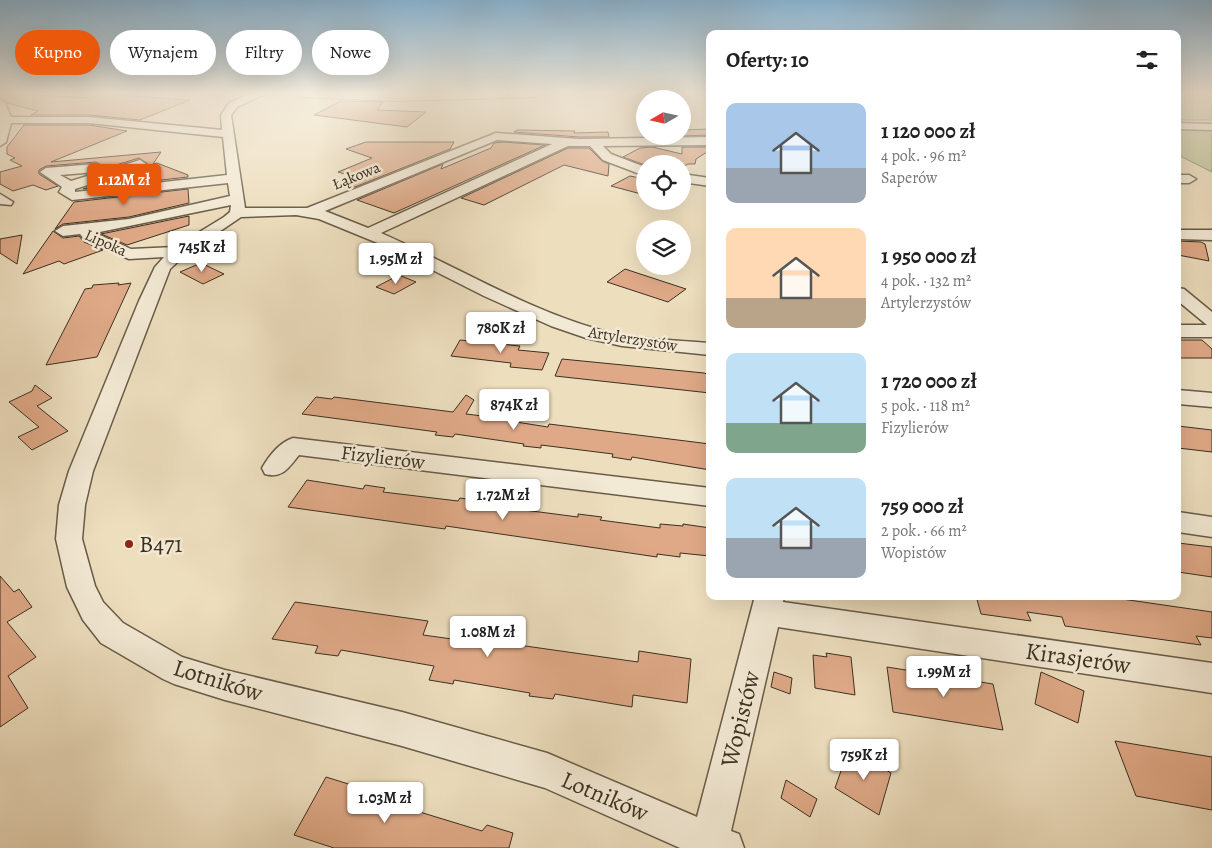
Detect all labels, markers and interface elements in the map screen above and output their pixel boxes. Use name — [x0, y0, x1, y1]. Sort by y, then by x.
chip: Kupno — [15, 30, 100, 75]
chip: Wynajem — [110, 30, 216, 75]
chip: Filtry — [226, 30, 302, 75]
chip: Nowe — [312, 30, 389, 75]
text: Oferty: 10 — [726, 46, 809, 74]
icon: filters — [1133, 46, 1161, 74]
north arrow — [636, 90, 691, 145]
map controls — [636, 90, 691, 275]
text: 1 120 000 zł — [881, 117, 975, 145]
icon: home — [766, 123, 826, 183]
text: 4 pok. · 96 m² — [881, 145, 966, 167]
button: locate — [636, 155, 691, 210]
street label: Łąkowa — [329, 156, 384, 196]
pin: 1.12M zł — [72, 164, 176, 206]
text: Saperów — [881, 167, 937, 189]
text: 1.12M zł — [98, 169, 150, 191]
button: layers — [636, 220, 691, 275]
street label: Lipoka — [81, 224, 131, 262]
pin: 745K zł — [156, 230, 248, 273]
text: 745K zł — [179, 236, 225, 258]
pin: 1.95M zł — [344, 242, 448, 285]
text: 1 950 000 zł — [881, 242, 976, 270]
text: 1.95M zł — [370, 248, 422, 270]
icon: home — [766, 248, 826, 308]
text: 4 pok. · 132 m² — [881, 270, 971, 292]
text: Artylerzystów — [881, 292, 971, 314]
pin: 780K zł — [455, 312, 547, 354]
text: 780K zł — [477, 317, 525, 339]
street label: Artylerzystów — [586, 321, 680, 357]
text: 1 720 000 zł — [881, 367, 977, 395]
icon: home — [766, 373, 826, 433]
pin: 874K zł — [468, 388, 560, 431]
text: 874K zł — [490, 394, 538, 416]
text: 5 pok. · 118 m² — [881, 395, 970, 417]
text: Fizylierów — [881, 417, 948, 439]
street label: Fizylierów — [339, 439, 427, 476]
pin: 1.72M zł — [451, 478, 555, 521]
text: 1.72M zł — [476, 484, 530, 506]
text: 759 000 zł — [881, 492, 964, 520]
icon: home — [766, 498, 826, 558]
text: 2 pok. · 66 m² — [881, 520, 967, 542]
place label: B471 — [139, 528, 183, 560]
marker: B471 — [123, 538, 135, 550]
text: Wopistów — [881, 542, 946, 564]
pin: 1.08M zł — [436, 616, 540, 658]
text: 1.08M zł — [461, 621, 515, 643]
street label: Kirasjerów — [1023, 635, 1133, 681]
street label: Lotników — [169, 651, 267, 709]
pin: 1.99M zł — [892, 656, 996, 698]
text: 1.99M zł — [917, 661, 971, 683]
street label: Wopistów — [712, 668, 767, 771]
pin: 759K zł — [818, 738, 910, 781]
text: 759K zł — [841, 744, 887, 766]
street label: Lotników — [556, 763, 654, 829]
pin: 1.03M zł — [333, 782, 437, 824]
text: 1.03M zł — [358, 787, 412, 809]

